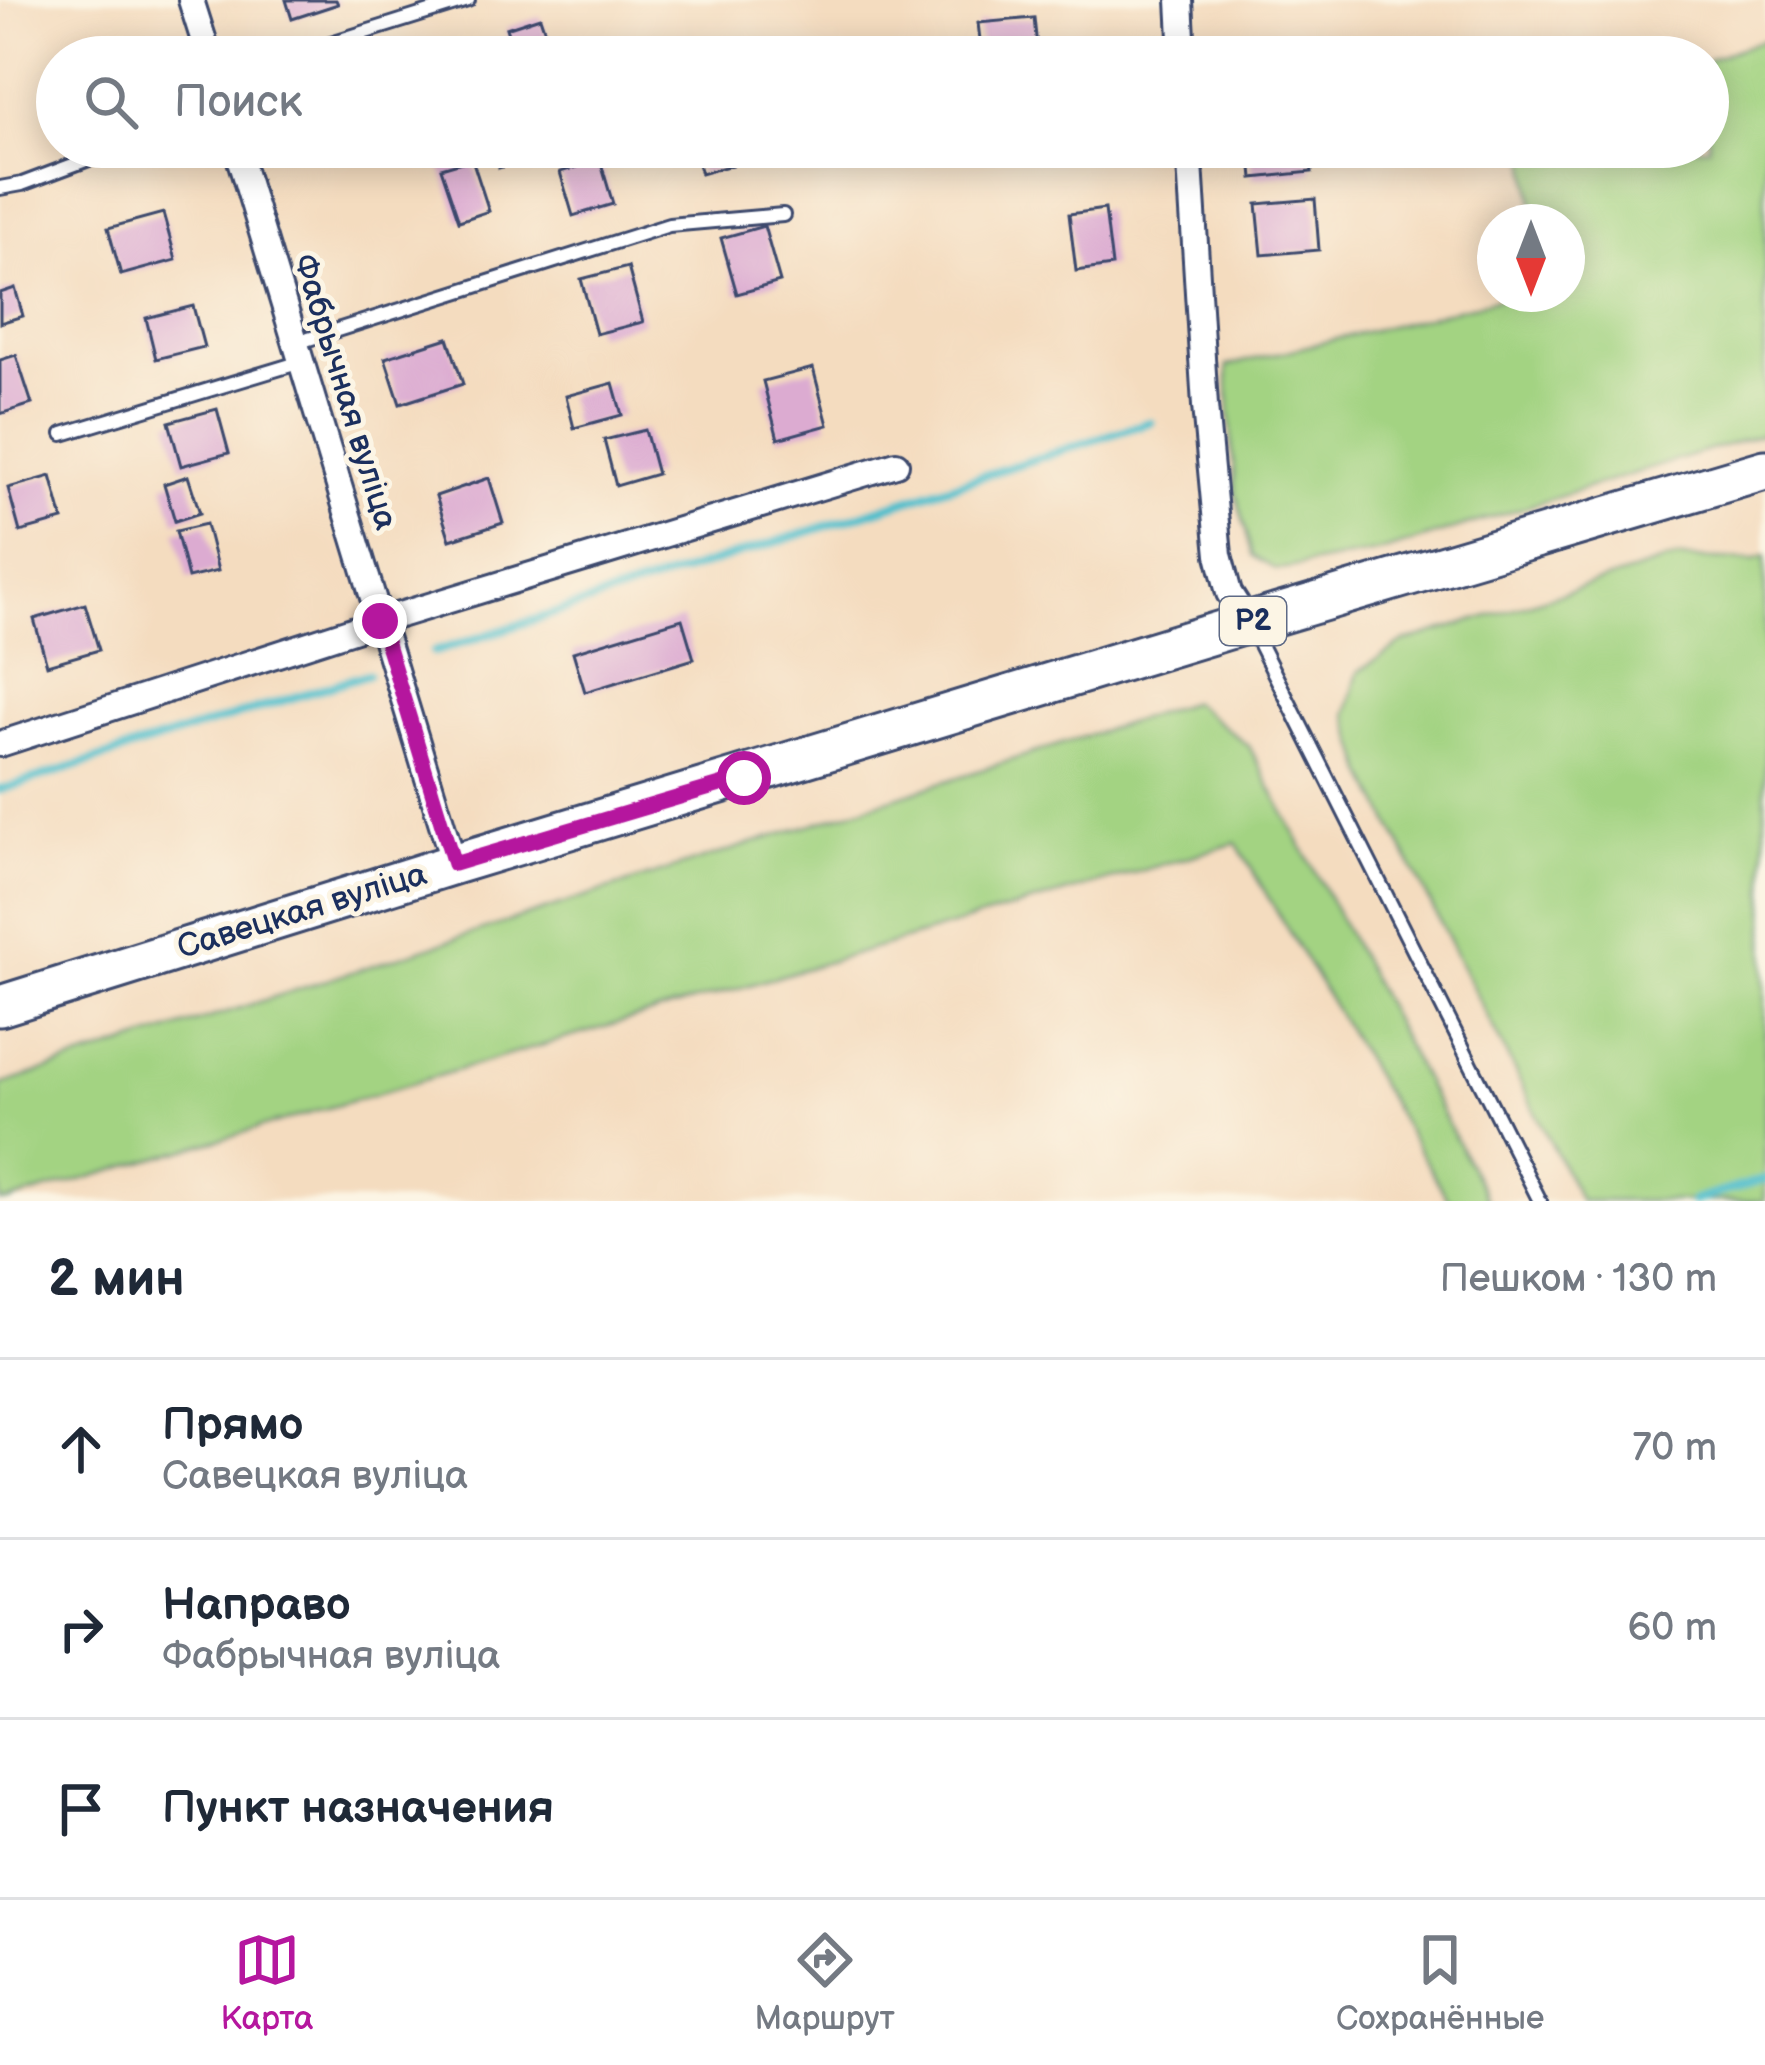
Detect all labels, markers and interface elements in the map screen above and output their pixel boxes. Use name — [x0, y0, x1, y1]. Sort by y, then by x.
search box — [36, 36, 1729, 168]
icon: search — [78, 69, 144, 135]
text: Поиск — [174, 75, 302, 130]
north arrow — [1477, 204, 1585, 312]
street label: Фабрычная вуліца — [284, 249, 406, 535]
route end — [353, 594, 407, 648]
road number: Р2 — [1220, 597, 1286, 645]
route start — [717, 751, 771, 805]
street label: Савецкая вуліца — [172, 854, 432, 968]
text: 2 мин — [48, 1249, 185, 1310]
text: Пешком · 130 m — [1440, 1256, 1717, 1303]
text: Прямо — [162, 1398, 303, 1453]
icon: ahead — [48, 1416, 114, 1482]
text: 70 m — [1632, 1425, 1717, 1472]
text: Савецкая вуліца — [162, 1453, 468, 1500]
text: Направо — [162, 1578, 351, 1633]
icon: right — [48, 1596, 114, 1662]
text: 60 m — [1627, 1605, 1717, 1652]
text: Фабрычная вуліца — [162, 1633, 500, 1680]
icon: arrive — [48, 1776, 114, 1842]
text: Пункт назначения — [162, 1781, 554, 1836]
tab: Карта — [221, 1927, 313, 2039]
tab: Маршрут — [755, 1927, 895, 2039]
tab: Сохранённые — [1336, 1927, 1544, 2039]

